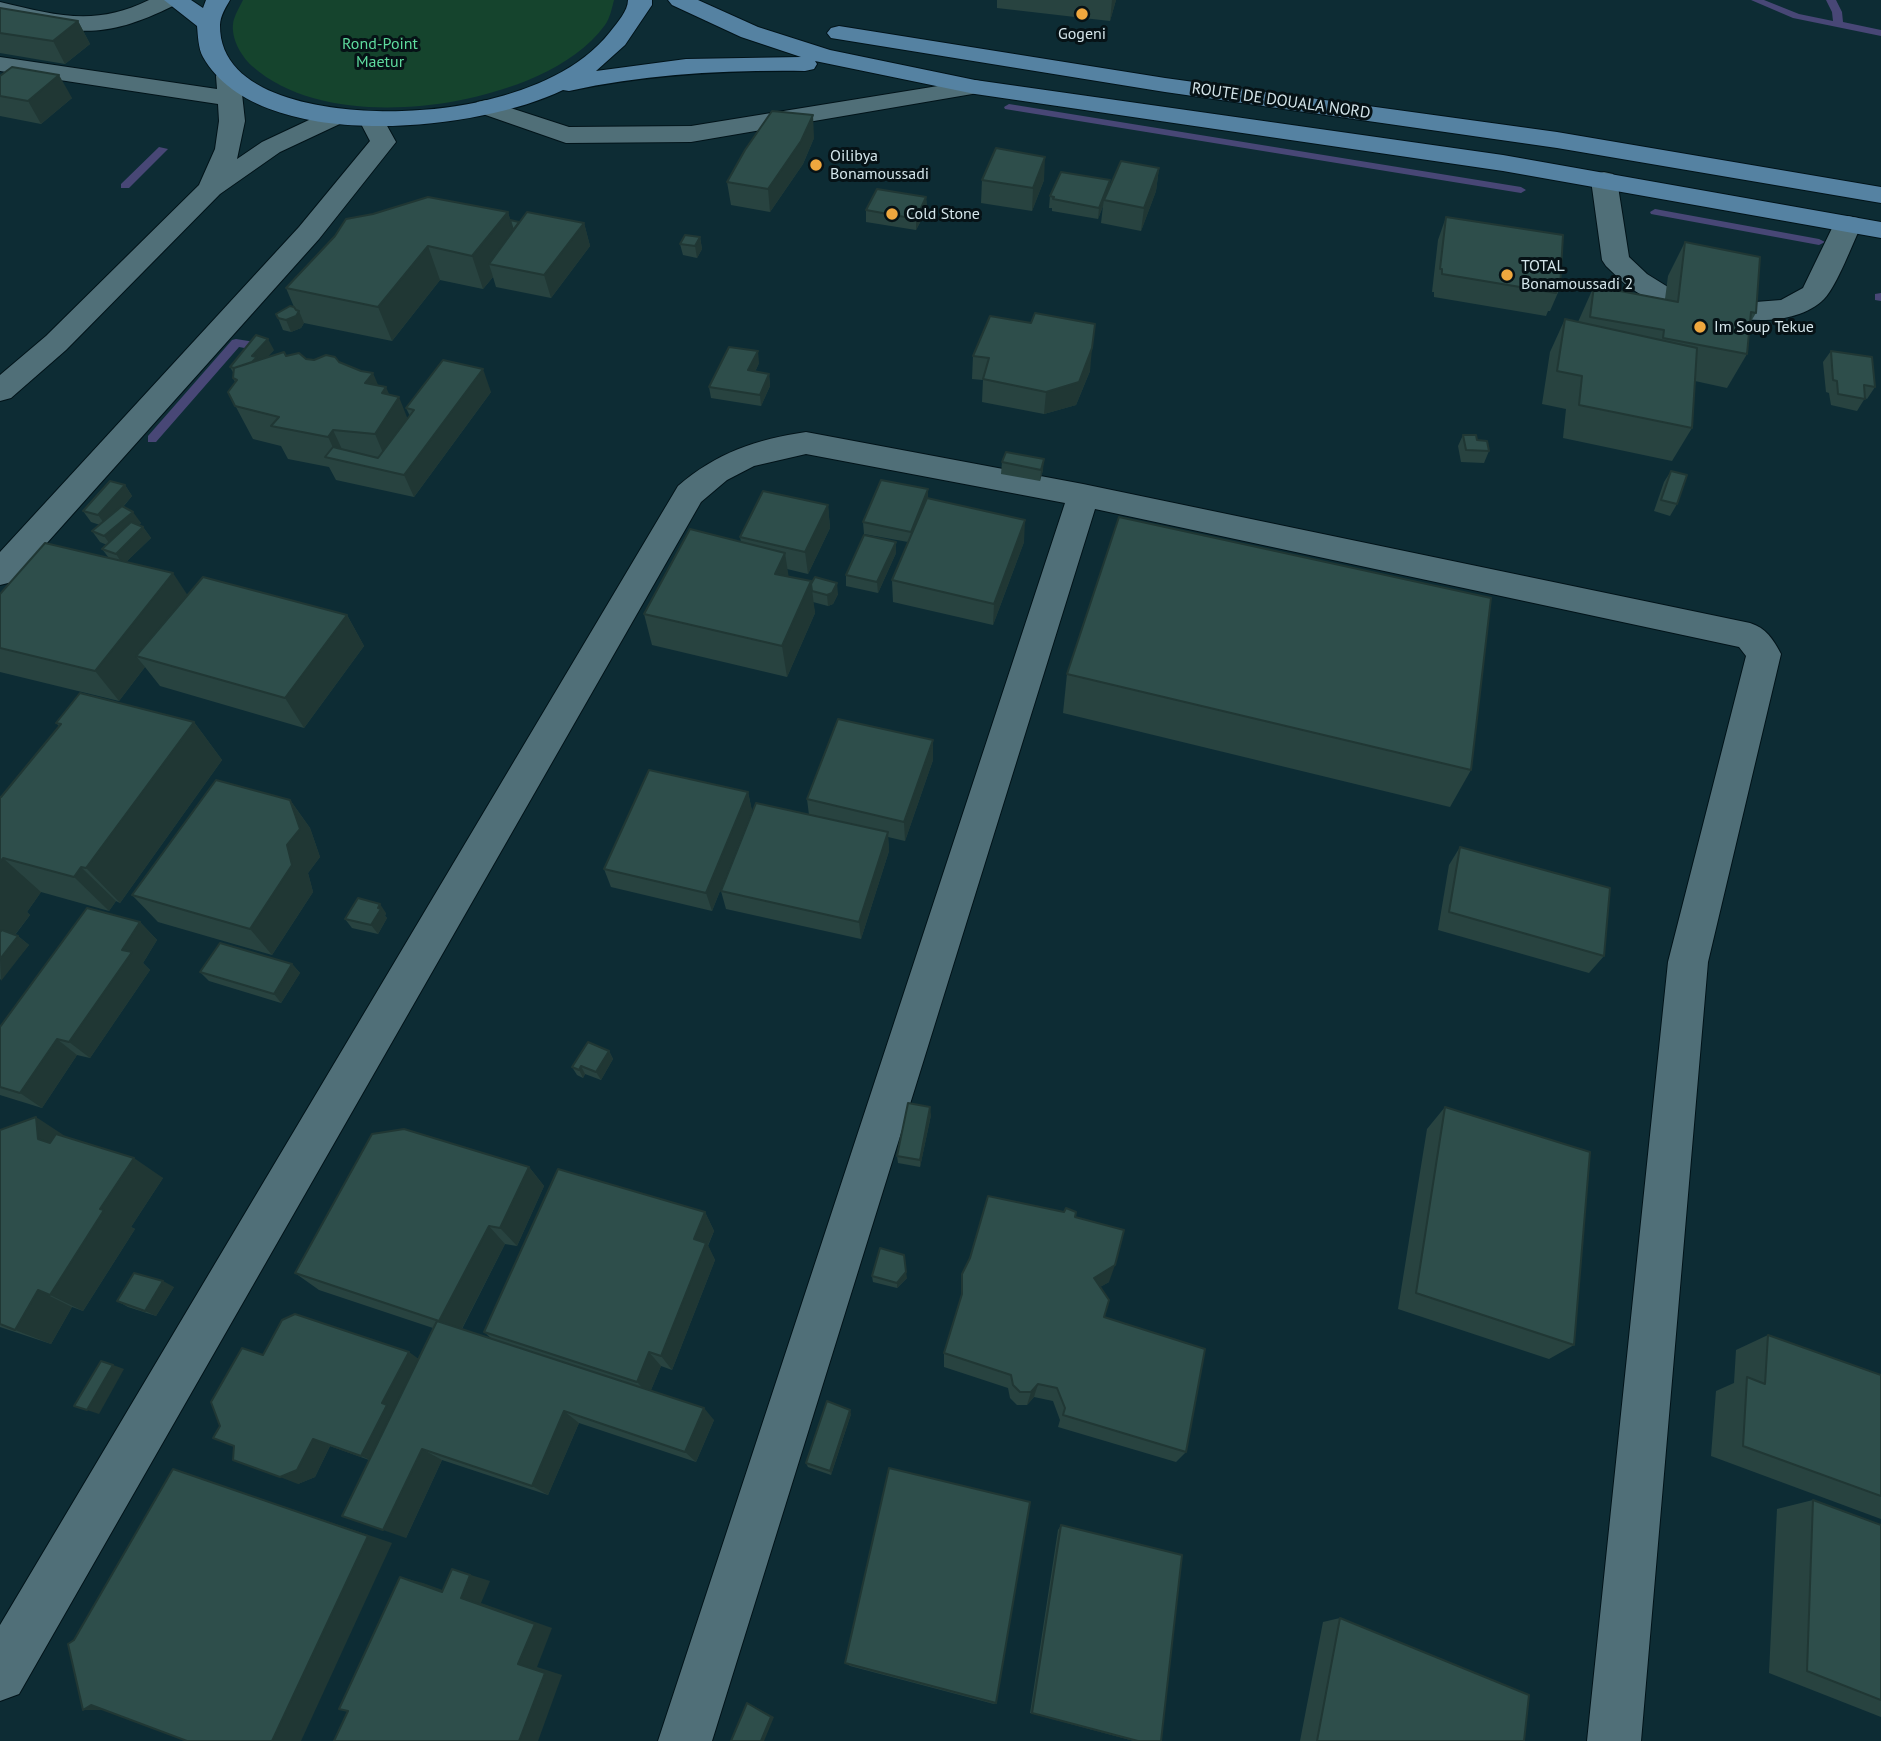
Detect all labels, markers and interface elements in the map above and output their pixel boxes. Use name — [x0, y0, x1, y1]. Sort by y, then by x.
marker: Gogeni — [1074, 6, 1090, 22]
place label: Gogeni — [1058, 24, 1106, 44]
park label: Rond-Point Maetur — [342, 34, 418, 72]
street label: ROUTE DE DOUALA NORD — [1190, 79, 1372, 123]
place label: Oilibya Bonamoussadi — [830, 146, 929, 184]
marker: Oilibya Bonamoussadi — [808, 157, 824, 173]
place label: Cold Stone — [906, 204, 980, 224]
marker: Cold Stone — [884, 206, 900, 222]
place label: TOTAL Bonamoussadi 2 — [1521, 256, 1633, 294]
marker: TOTAL Bonamoussadi 2 — [1499, 267, 1515, 283]
place label: Im Soup Tekue — [1714, 317, 1814, 337]
marker: Im Soup Tekue — [1692, 319, 1708, 335]

